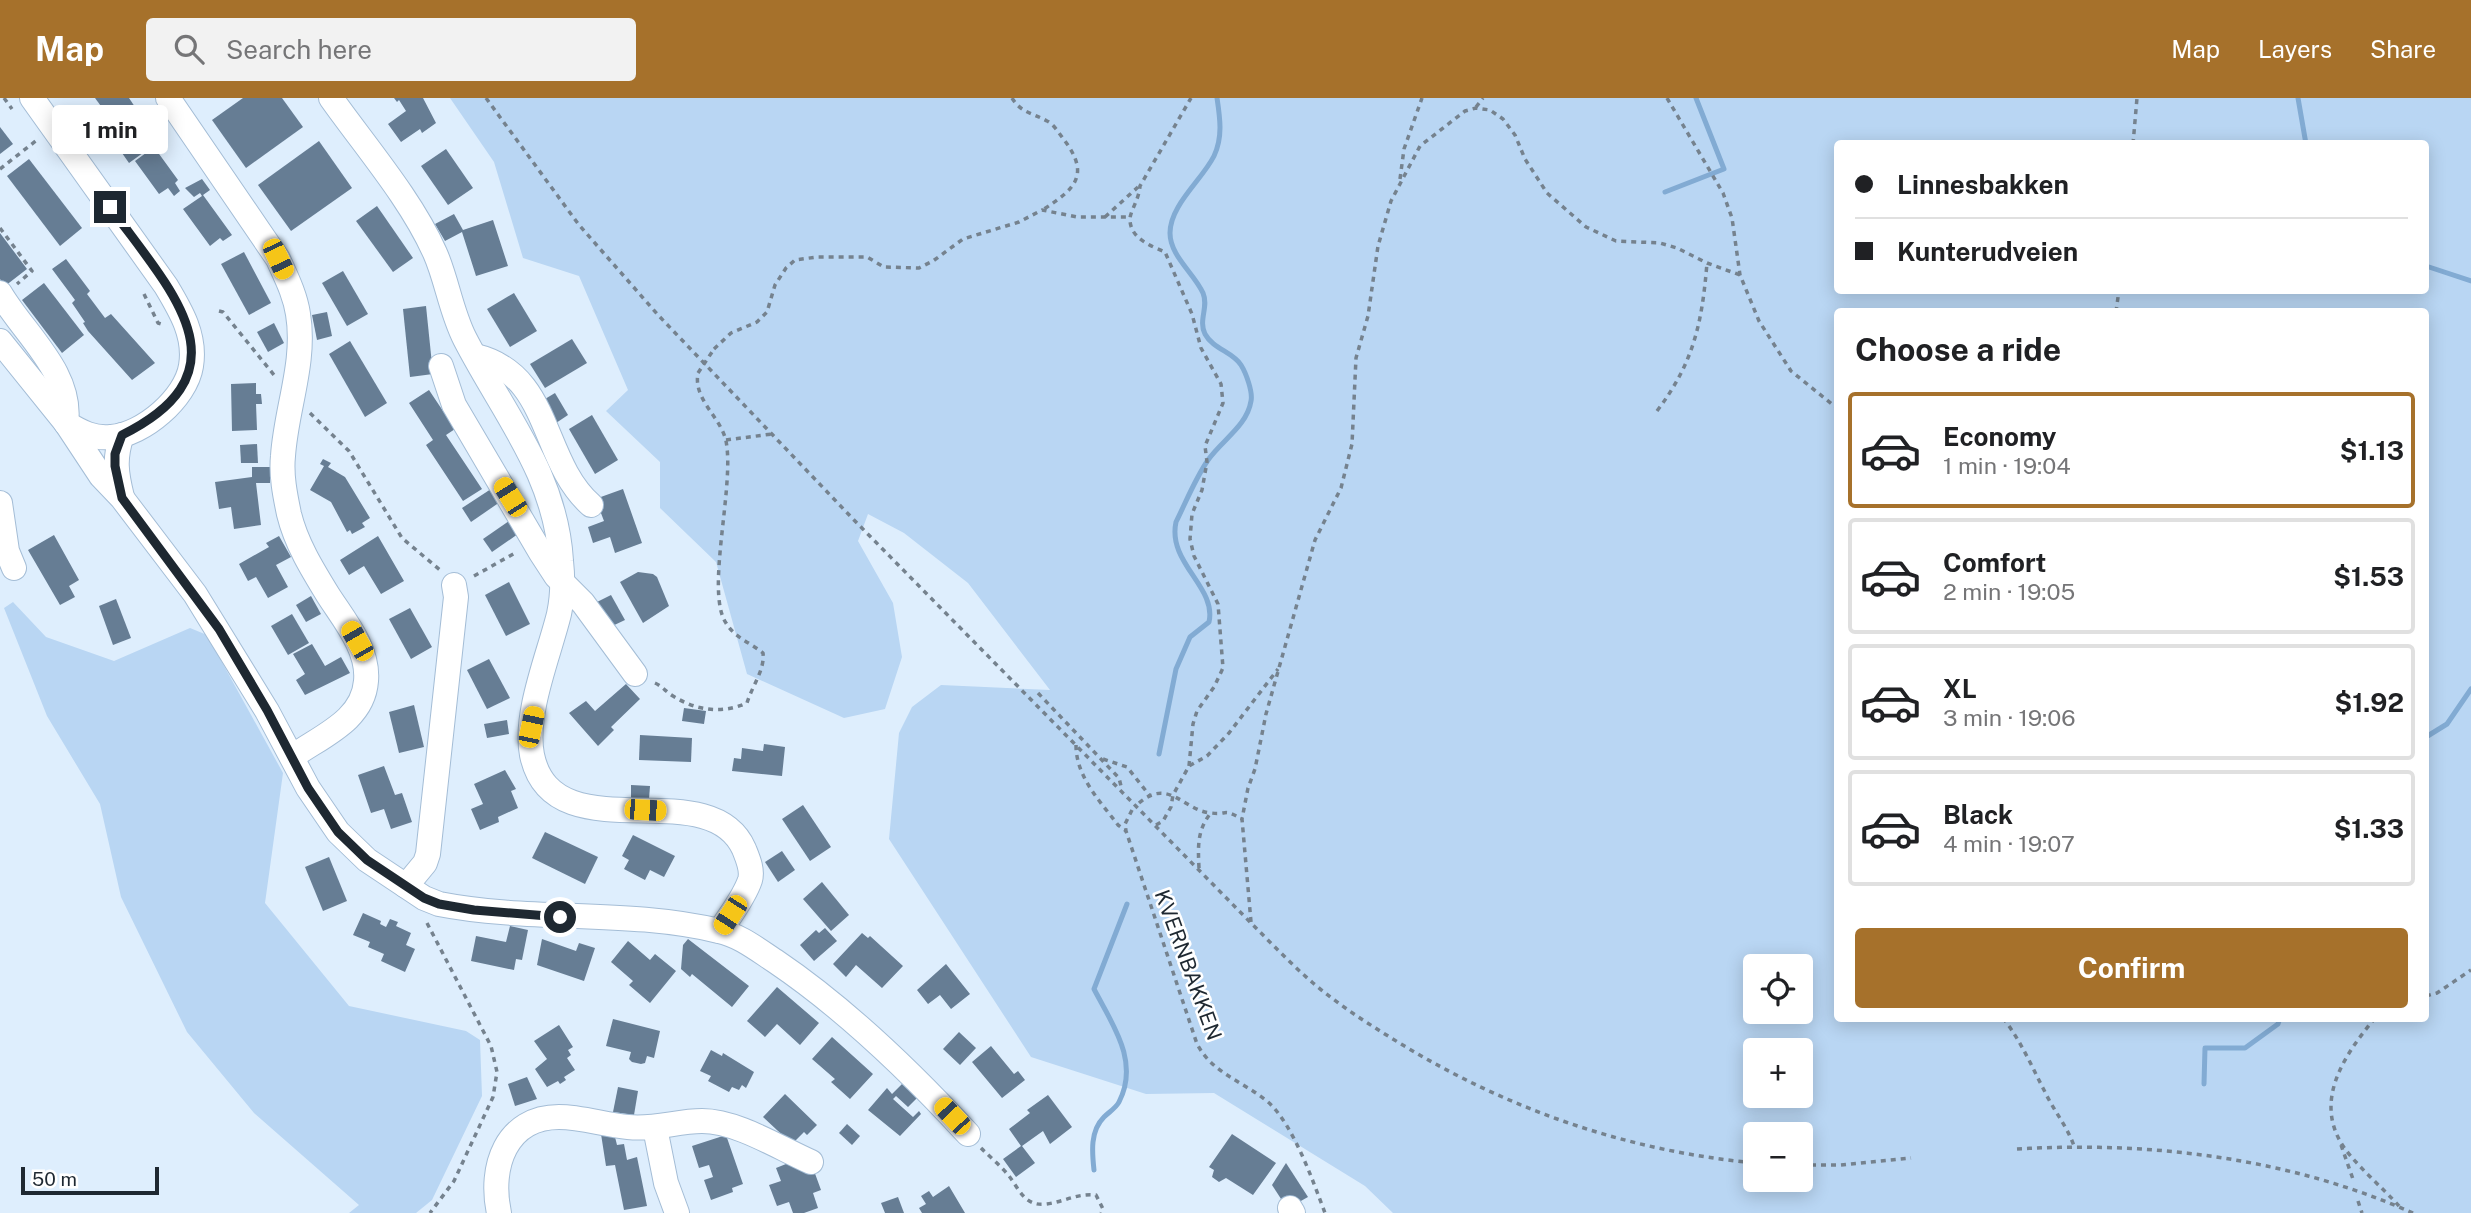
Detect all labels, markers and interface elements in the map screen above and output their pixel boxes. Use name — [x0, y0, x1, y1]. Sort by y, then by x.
search box — [146, 18, 636, 81]
text: Map — [35, 30, 104, 68]
icon: search — [170, 30, 208, 68]
text: Search here — [226, 34, 372, 65]
text: Map — [2171, 35, 2220, 63]
text: Layers — [2258, 35, 2332, 63]
text: Share — [2370, 35, 2436, 63]
callout: 1 min — [52, 105, 168, 154]
text: 1 min — [82, 116, 138, 143]
text: Linnesbakken — [1897, 169, 2069, 200]
route end — [94, 191, 126, 223]
car — [260, 236, 297, 282]
text: Kunterudveien — [1897, 236, 2078, 267]
text: Choose a ride — [1855, 331, 2061, 368]
icon: car — [1859, 419, 1922, 482]
text: Economy — [1943, 421, 2056, 452]
text: $1.13 — [2340, 435, 2404, 466]
text: 1 min · 19:04 — [1943, 452, 2071, 479]
car — [490, 474, 531, 520]
icon: car — [1859, 545, 1922, 608]
text: Comfort — [1943, 547, 2046, 578]
text: $1.53 — [2333, 561, 2404, 592]
text: 2 min · 19:05 — [1943, 578, 2075, 605]
car — [338, 618, 377, 664]
icon: car — [1859, 671, 1922, 734]
text: XL — [1943, 673, 1977, 704]
text: $1.92 — [2335, 687, 2404, 718]
car — [517, 704, 546, 750]
text: 3 min · 19:06 — [1943, 704, 2076, 731]
icon: car — [1859, 797, 1922, 860]
car — [624, 798, 667, 822]
text: Black — [1943, 799, 2013, 830]
text: $1.33 — [2334, 813, 2404, 844]
text: 4 min · 19:07 — [1943, 830, 2075, 857]
street label: KVERNBAKKEN — [1150, 886, 1227, 1044]
car — [710, 892, 751, 938]
route start — [544, 901, 576, 933]
button: Confirm — [1855, 928, 2408, 1008]
map controls — [1743, 954, 1813, 1192]
button: locate — [1743, 954, 1813, 1024]
button: + — [1743, 1038, 1813, 1108]
car — [930, 1093, 975, 1139]
button: − — [1743, 1122, 1813, 1192]
scale bar — [21, 1164, 159, 1196]
text: 50 m — [32, 1168, 77, 1190]

